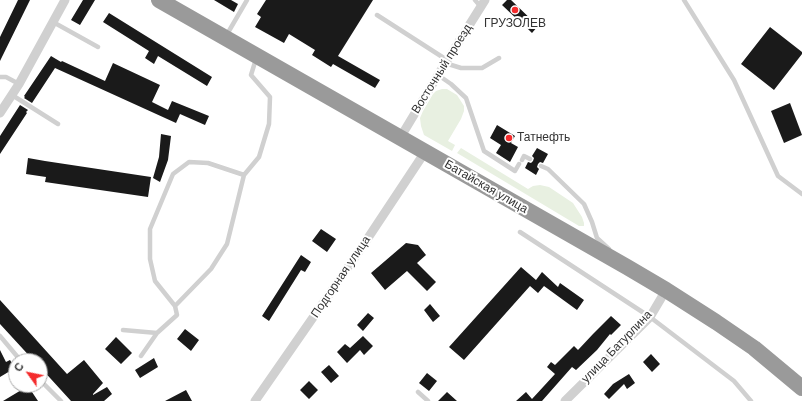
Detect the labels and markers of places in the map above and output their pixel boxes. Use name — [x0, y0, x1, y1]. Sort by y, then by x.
marker: ГРУЗОЛЕВ — [510, 5, 520, 15]
place label: ГРУЗОЛЕВ — [484, 17, 546, 31]
place label: Татнефть — [517, 131, 570, 145]
marker: Татнефть — [504, 133, 514, 143]

